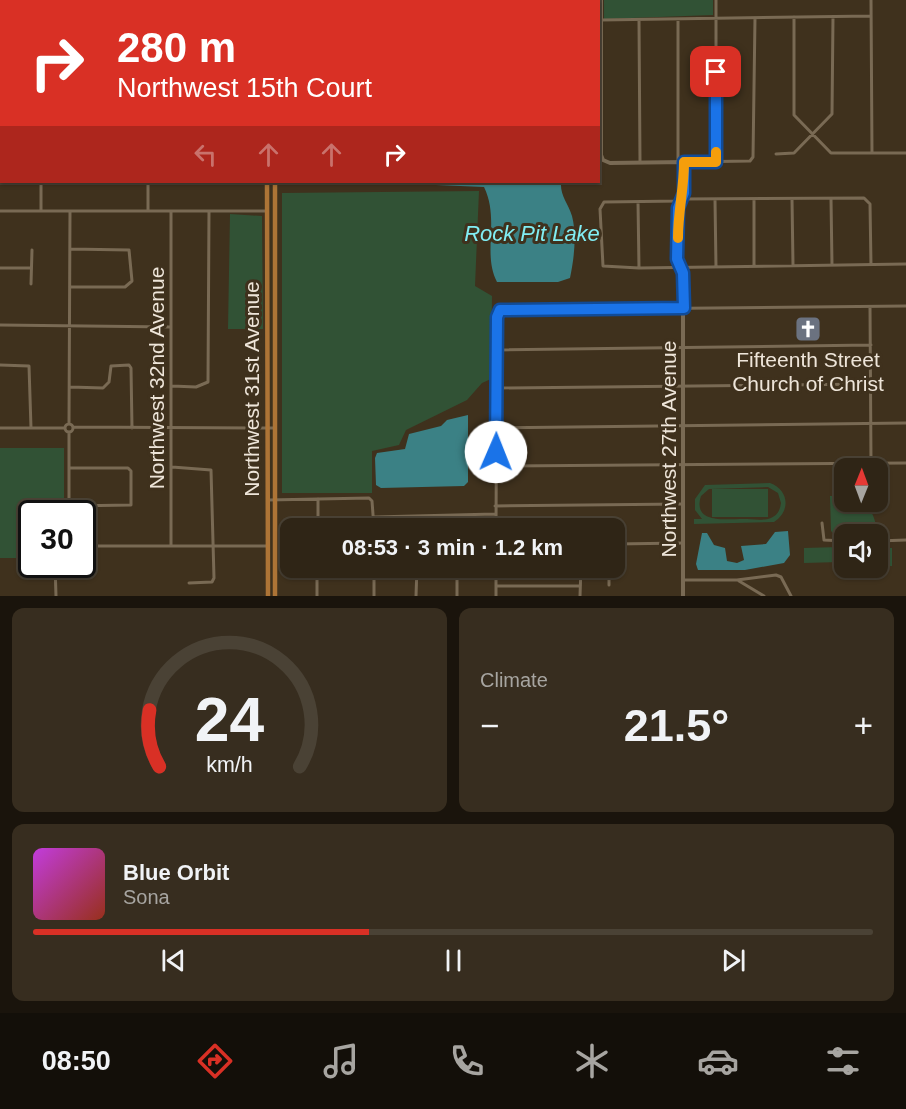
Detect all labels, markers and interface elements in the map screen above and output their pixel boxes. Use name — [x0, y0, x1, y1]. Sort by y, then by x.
icon: right — [18, 24, 96, 102]
text: 280 m — [117, 24, 236, 71]
pin — [690, 46, 741, 97]
icon: arrive — [699, 55, 732, 88]
text: Northwest 15th Court — [117, 73, 372, 103]
icon: left — [189, 138, 222, 171]
icon: ahead — [252, 138, 285, 171]
icon: ahead — [315, 138, 348, 171]
icon: right — [378, 138, 411, 171]
water label: Rock Pit Lake — [464, 221, 600, 246]
street label: Northwest 32nd Avenue — [145, 267, 168, 489]
street label: Northwest 31st Avenue — [240, 281, 263, 497]
church icon: Fifteenth Street Church of Christ — [793, 314, 823, 344]
street label: Northwest 27th Avenue — [657, 341, 680, 557]
place label: Fifteenth Street Church of Christ — [732, 348, 884, 395]
position arrow — [464, 420, 528, 484]
north arrow — [834, 458, 888, 512]
map controls — [834, 458, 888, 578]
speed limit sign: 30 — [18, 500, 96, 578]
button: sound — [834, 524, 888, 578]
text: 08:53 · 3 min · 1.2 km — [342, 535, 563, 560]
text: Climate — [480, 669, 548, 691]
text: 24 — [195, 685, 264, 754]
text: 21.5° — [624, 700, 729, 751]
text: − — [480, 707, 499, 744]
text: + — [854, 707, 873, 744]
text: km/h — [206, 753, 253, 777]
text: Blue Orbit — [123, 860, 229, 885]
text: Sona — [123, 886, 170, 908]
icon: previous — [157, 944, 190, 977]
icon: pause — [437, 944, 470, 977]
icon: next — [717, 944, 750, 977]
icon: directions — [194, 1040, 236, 1082]
icon: music — [320, 1040, 362, 1082]
icon: phone — [446, 1040, 488, 1082]
icon: climate — [571, 1040, 613, 1082]
icon: car — [697, 1040, 739, 1082]
icon: filters — [822, 1040, 864, 1082]
text: 08:50 — [42, 1046, 111, 1076]

